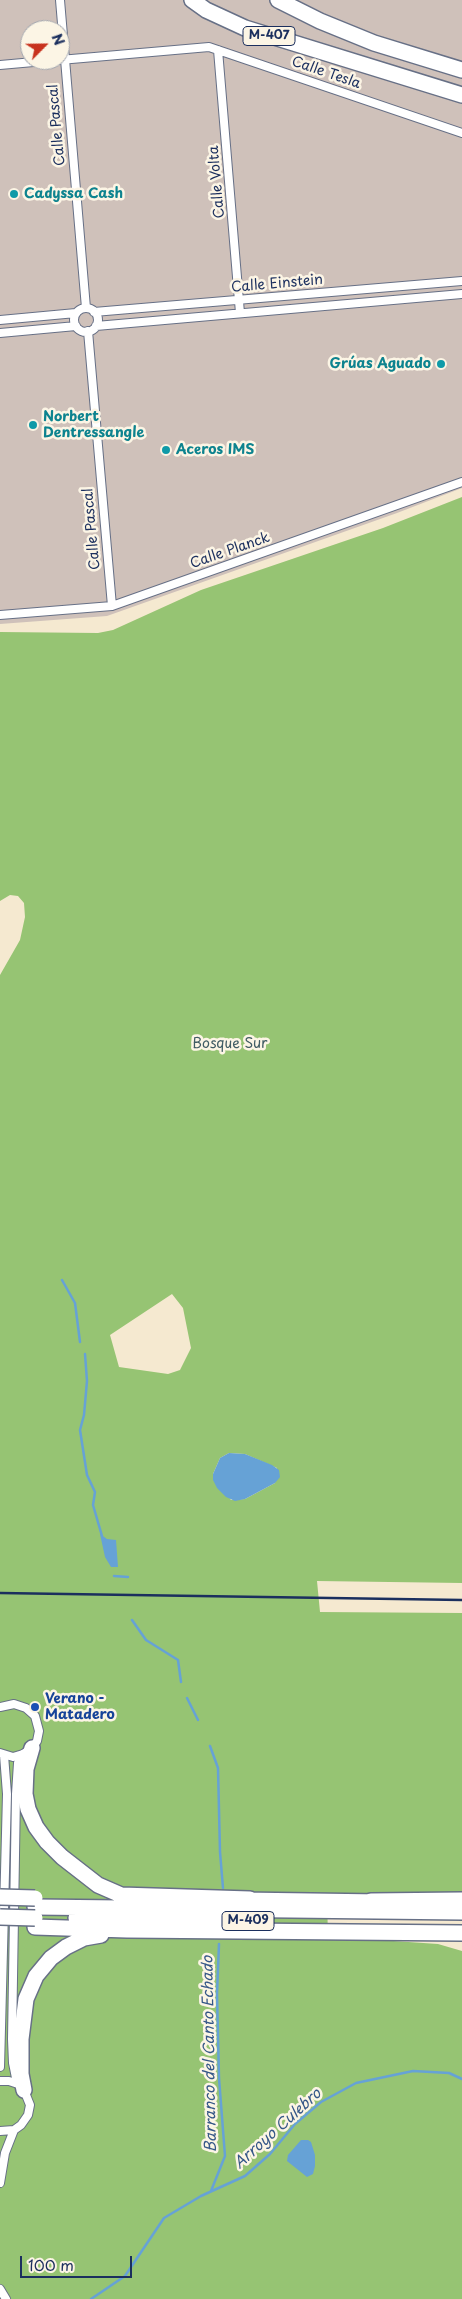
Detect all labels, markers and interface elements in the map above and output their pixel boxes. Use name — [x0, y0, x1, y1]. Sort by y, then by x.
north arrow — [20, 20, 70, 70]
road number: M-407 — [243, 27, 295, 46]
text: N — [47, 30, 70, 49]
street label: Calle Tesla — [289, 53, 363, 93]
street label: Calle Pascal — [45, 83, 69, 167]
street label: Calle Volta — [205, 145, 229, 219]
place label: Cadyssa Cash — [24, 186, 123, 202]
marker: Cadyssa Cash — [8, 188, 20, 200]
street label: Calle Einstein — [230, 272, 324, 296]
place label: Grúas Aguado — [330, 356, 431, 372]
marker: Grúas Aguado — [435, 358, 447, 370]
place label: Norbert Dentressangle — [43, 409, 144, 442]
marker: Norbert Dentressangle — [27, 419, 39, 431]
place label: Aceros IMS — [176, 442, 254, 458]
marker: Aceros IMS — [160, 444, 172, 456]
street label: Calle Pascal — [80, 487, 104, 571]
street label: Calle Planck — [188, 530, 272, 572]
park label: Bosque Sur — [192, 1036, 268, 1052]
place label: Verano - Matadero — [45, 1691, 115, 1724]
marker: Verano - Matadero — [29, 1701, 41, 1713]
road number: M-409 — [222, 1912, 274, 1930]
water label: Barranco del Canto Echado — [199, 1956, 221, 2152]
water label: Arroyo Culebro — [231, 2085, 325, 2173]
scale bar — [22, 2246, 135, 2278]
text: 100 m — [28, 2253, 74, 2276]

